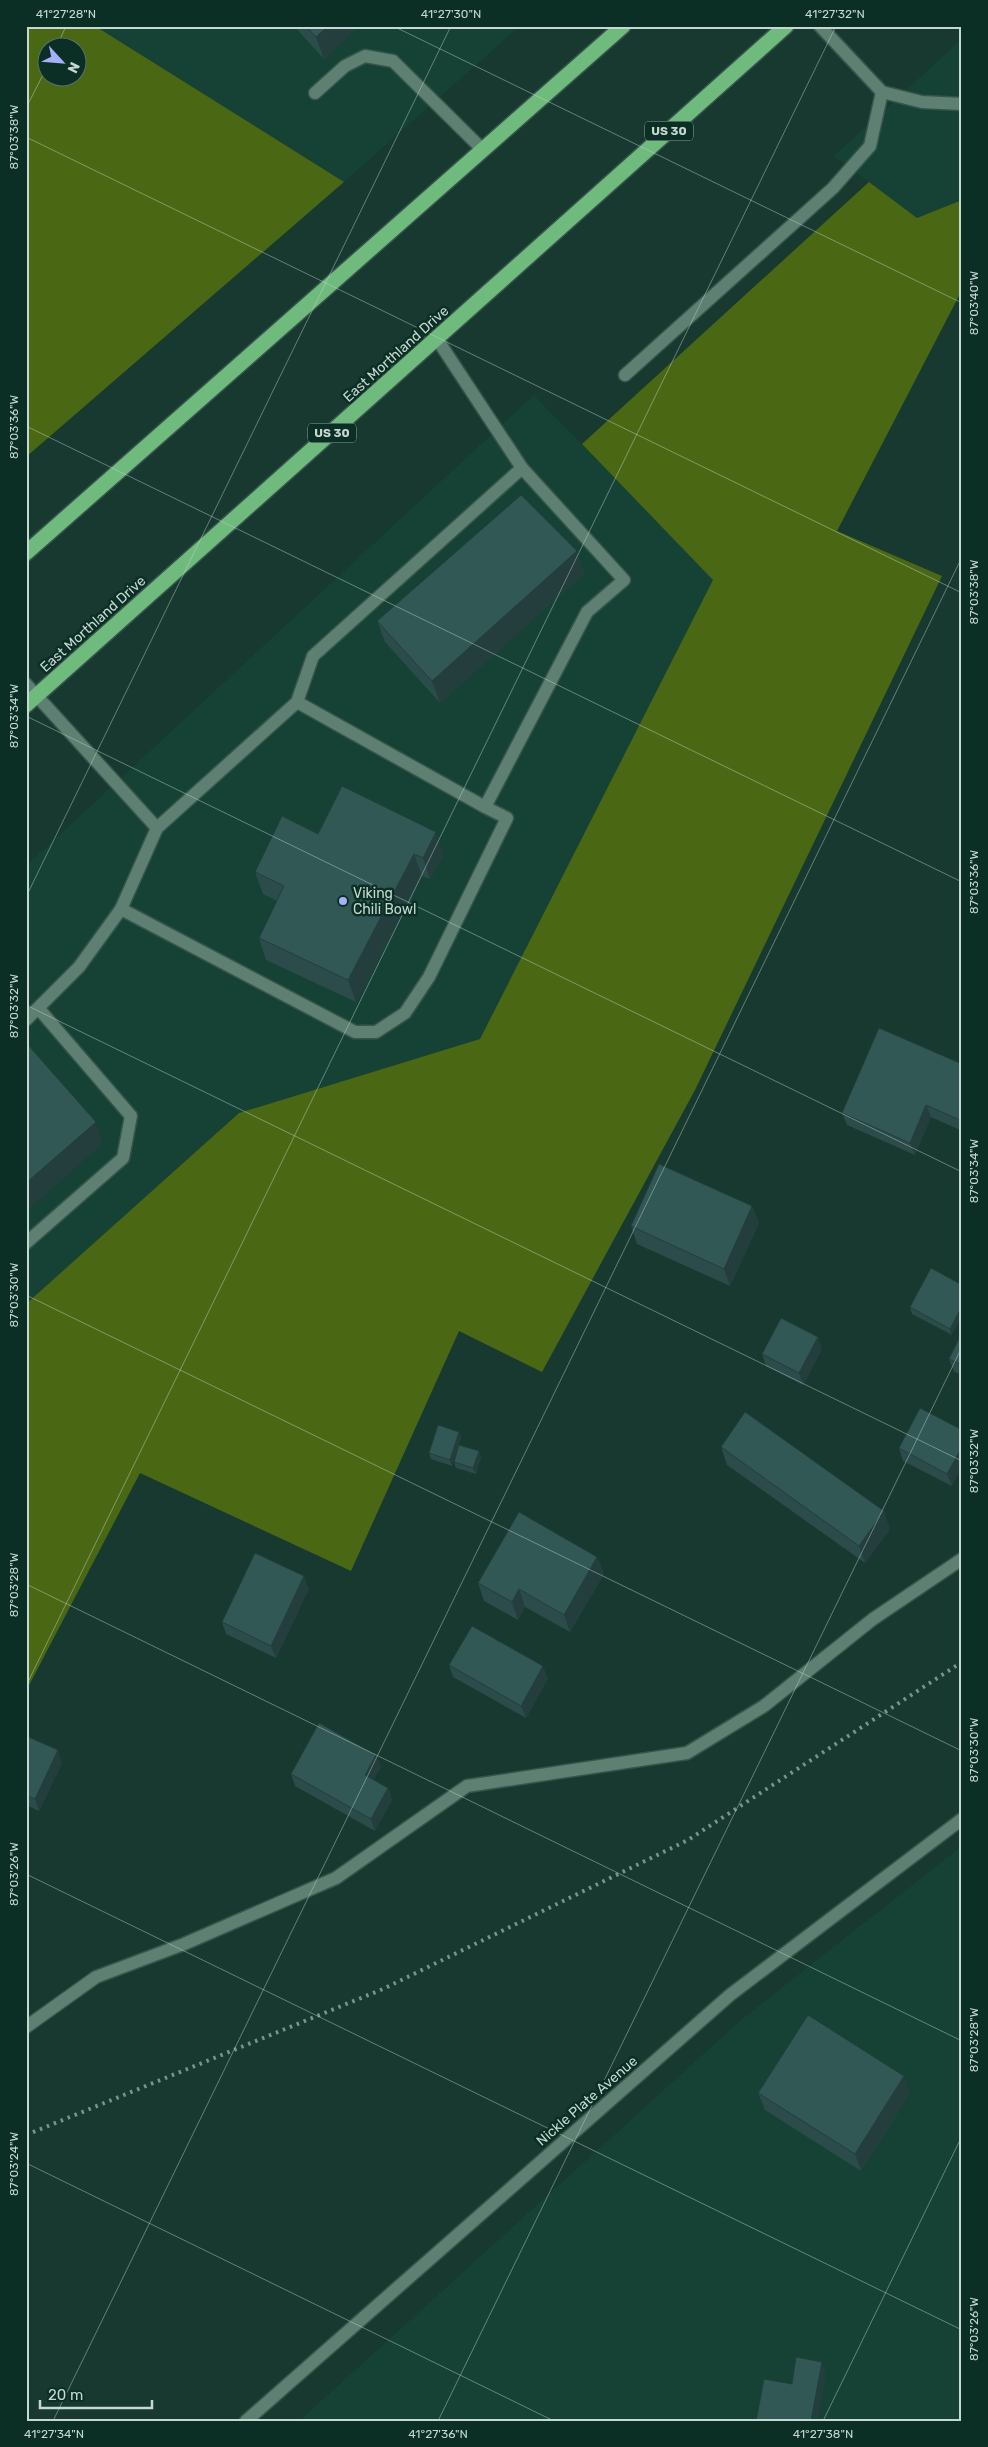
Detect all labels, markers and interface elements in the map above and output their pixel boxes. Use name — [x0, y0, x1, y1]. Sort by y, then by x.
text: 41°27'28"N — [36, 7, 96, 21]
text: 41°27'30"N — [421, 7, 481, 21]
text: 41°27'32"N — [805, 7, 865, 21]
north arrow — [38, 38, 88, 88]
text: N — [63, 59, 83, 76]
text: 87°03'38"W — [7, 104, 21, 169]
road number: US 30 — [645, 122, 693, 140]
text: 87°03'40"W — [967, 270, 981, 335]
street label: East Morthland Drive — [340, 302, 452, 406]
text: 87°03'36"W — [7, 395, 21, 459]
road number: US 30 — [308, 423, 356, 442]
text: 87°03'38"W — [967, 559, 981, 624]
street label: East Morthland Drive — [37, 572, 149, 676]
text: 87°03'34"W — [7, 683, 21, 748]
text: 87°03'36"W — [967, 850, 981, 914]
place label: Viking Chili Bowl — [353, 885, 416, 918]
marker: Viking Chili Bowl — [337, 895, 349, 907]
text: 87°03'32"W — [7, 973, 21, 1038]
text: 87°03'34"W — [967, 1138, 981, 1203]
text: 87°03'30"W — [7, 1262, 21, 1327]
text: 87°03'32"W — [967, 1428, 981, 1493]
text: 87°03'28"W — [7, 1552, 21, 1617]
text: 87°03'30"W — [967, 1717, 981, 1782]
text: 87°03'26"W — [7, 1842, 21, 1906]
text: 87°03'28"W — [967, 2007, 981, 2072]
street label: Nickle Plate Avenue — [533, 2052, 641, 2149]
text: 87°03'24"W — [7, 2132, 21, 2196]
text: 87°03'26"W — [967, 2297, 981, 2361]
scale bar — [40, 2377, 152, 2409]
text: 20 m — [48, 2386, 83, 2404]
text: 41°27'34"N — [24, 2427, 84, 2441]
text: 41°27'36"N — [408, 2427, 468, 2441]
text: 41°27'38"N — [793, 2427, 853, 2441]

